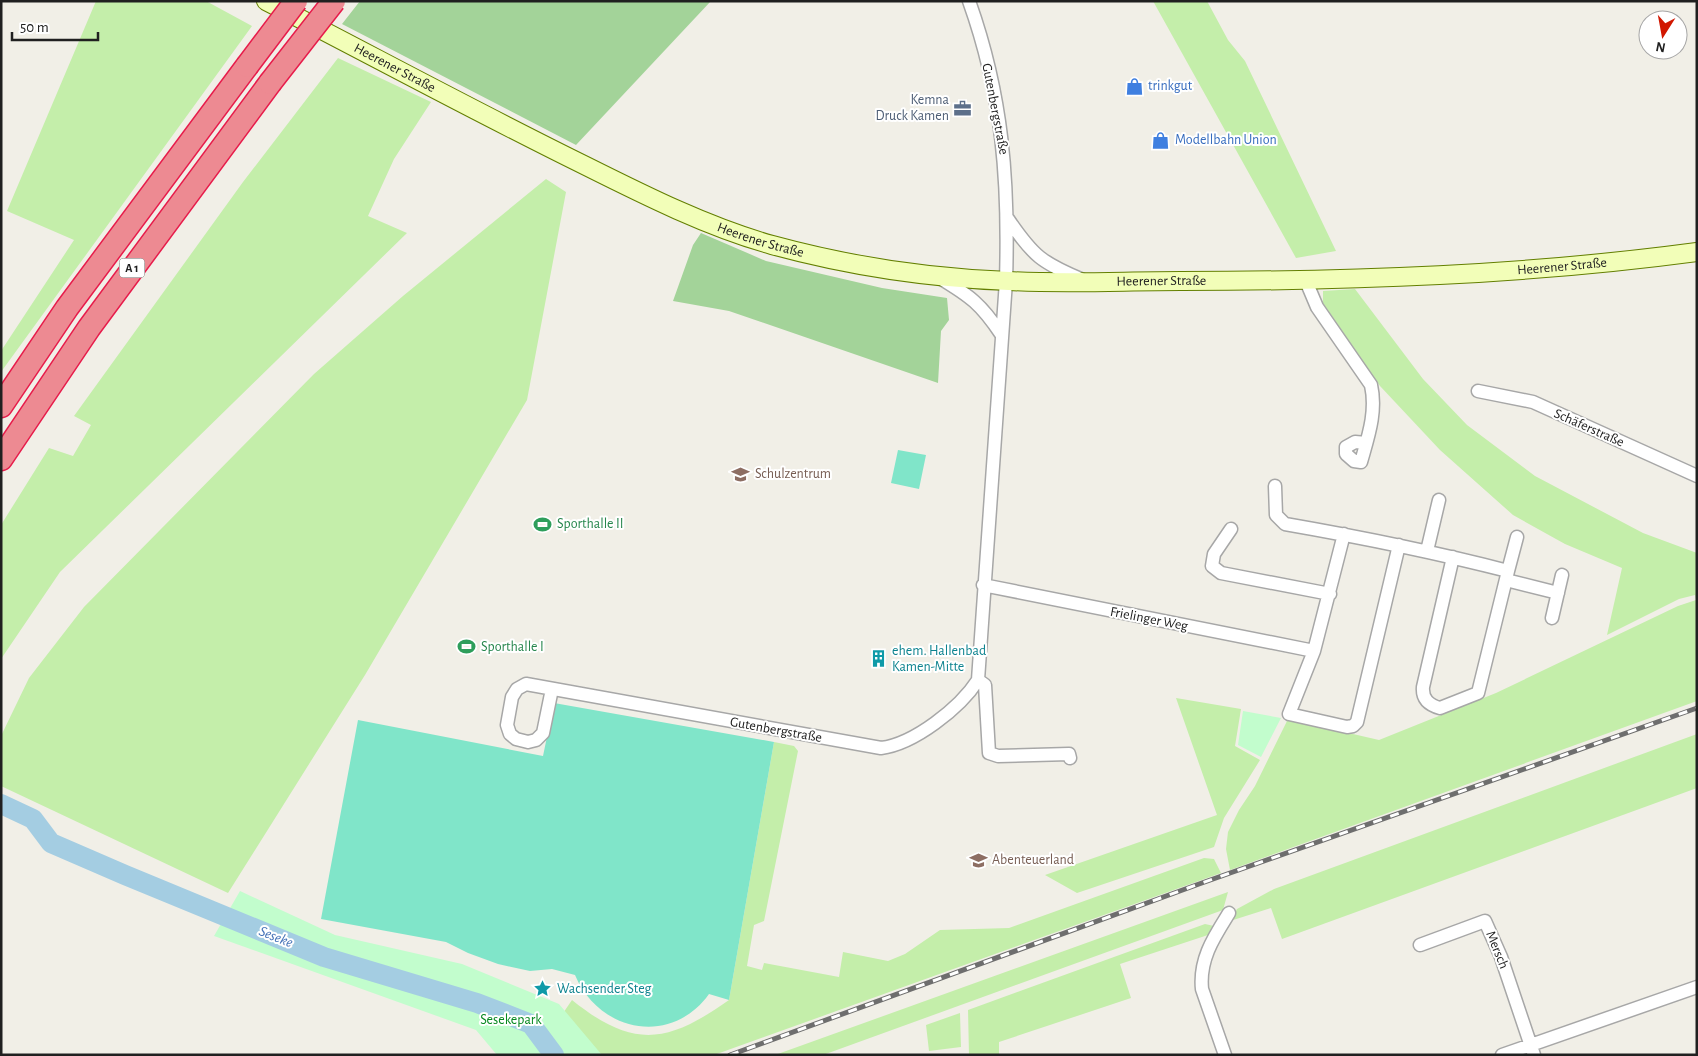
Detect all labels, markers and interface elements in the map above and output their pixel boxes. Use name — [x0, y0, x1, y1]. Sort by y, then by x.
scale bar — [12, 10, 99, 42]
north arrow — [1638, 10, 1688, 60]
text: 50 m — [20, 20, 49, 35]
text: N — [1655, 39, 1667, 55]
street label: Heerener Straße — [352, 41, 438, 95]
street label: Gutenbergstraße — [979, 62, 1011, 156]
shop icon: trinkgut — [1124, 76, 1144, 96]
place label: trinkgut — [1148, 79, 1193, 93]
place label: Kemna Druck Kamen — [876, 93, 950, 123]
office icon: Kemna Druck Kamen — [953, 98, 973, 118]
shop icon: Modellbahn Union — [1151, 130, 1171, 150]
place label: Modellbahn Union — [1175, 133, 1277, 147]
street label: Heerener Straße — [715, 220, 805, 260]
street label: Heerener Straße — [1517, 256, 1607, 277]
road number: A 1 — [120, 258, 144, 278]
street label: Heerener Straße — [1116, 274, 1206, 289]
street label: Schäferstraße — [1552, 406, 1626, 450]
school or university icon: Schulzentrum — [731, 464, 751, 484]
place label: Schulzentrum — [755, 467, 831, 481]
sports icon: Sporthalle II — [533, 514, 553, 534]
place label: Sporthalle II — [557, 517, 623, 531]
street label: Frielinger Weg — [1109, 605, 1189, 633]
sports icon: Sporthalle I — [457, 637, 477, 657]
place label: Sporthalle I — [481, 640, 544, 654]
place label: ehem. Hallenbad Kamen-Mitte — [892, 644, 986, 674]
building icon: ehem. Hallenbad Kamen-Mitte — [868, 649, 888, 669]
street label: Gutenbergstraße — [729, 715, 823, 745]
school or university icon: Abenteuerland — [968, 850, 988, 870]
place label: Abenteuerland — [992, 853, 1074, 867]
water label: Seseke — [257, 923, 295, 951]
street label: Mersch — [1483, 929, 1511, 971]
place icon: Wachsender Steg — [533, 979, 553, 999]
place label: Wachsender Steg — [557, 982, 651, 996]
park label: Sesekepark — [480, 1013, 542, 1027]

